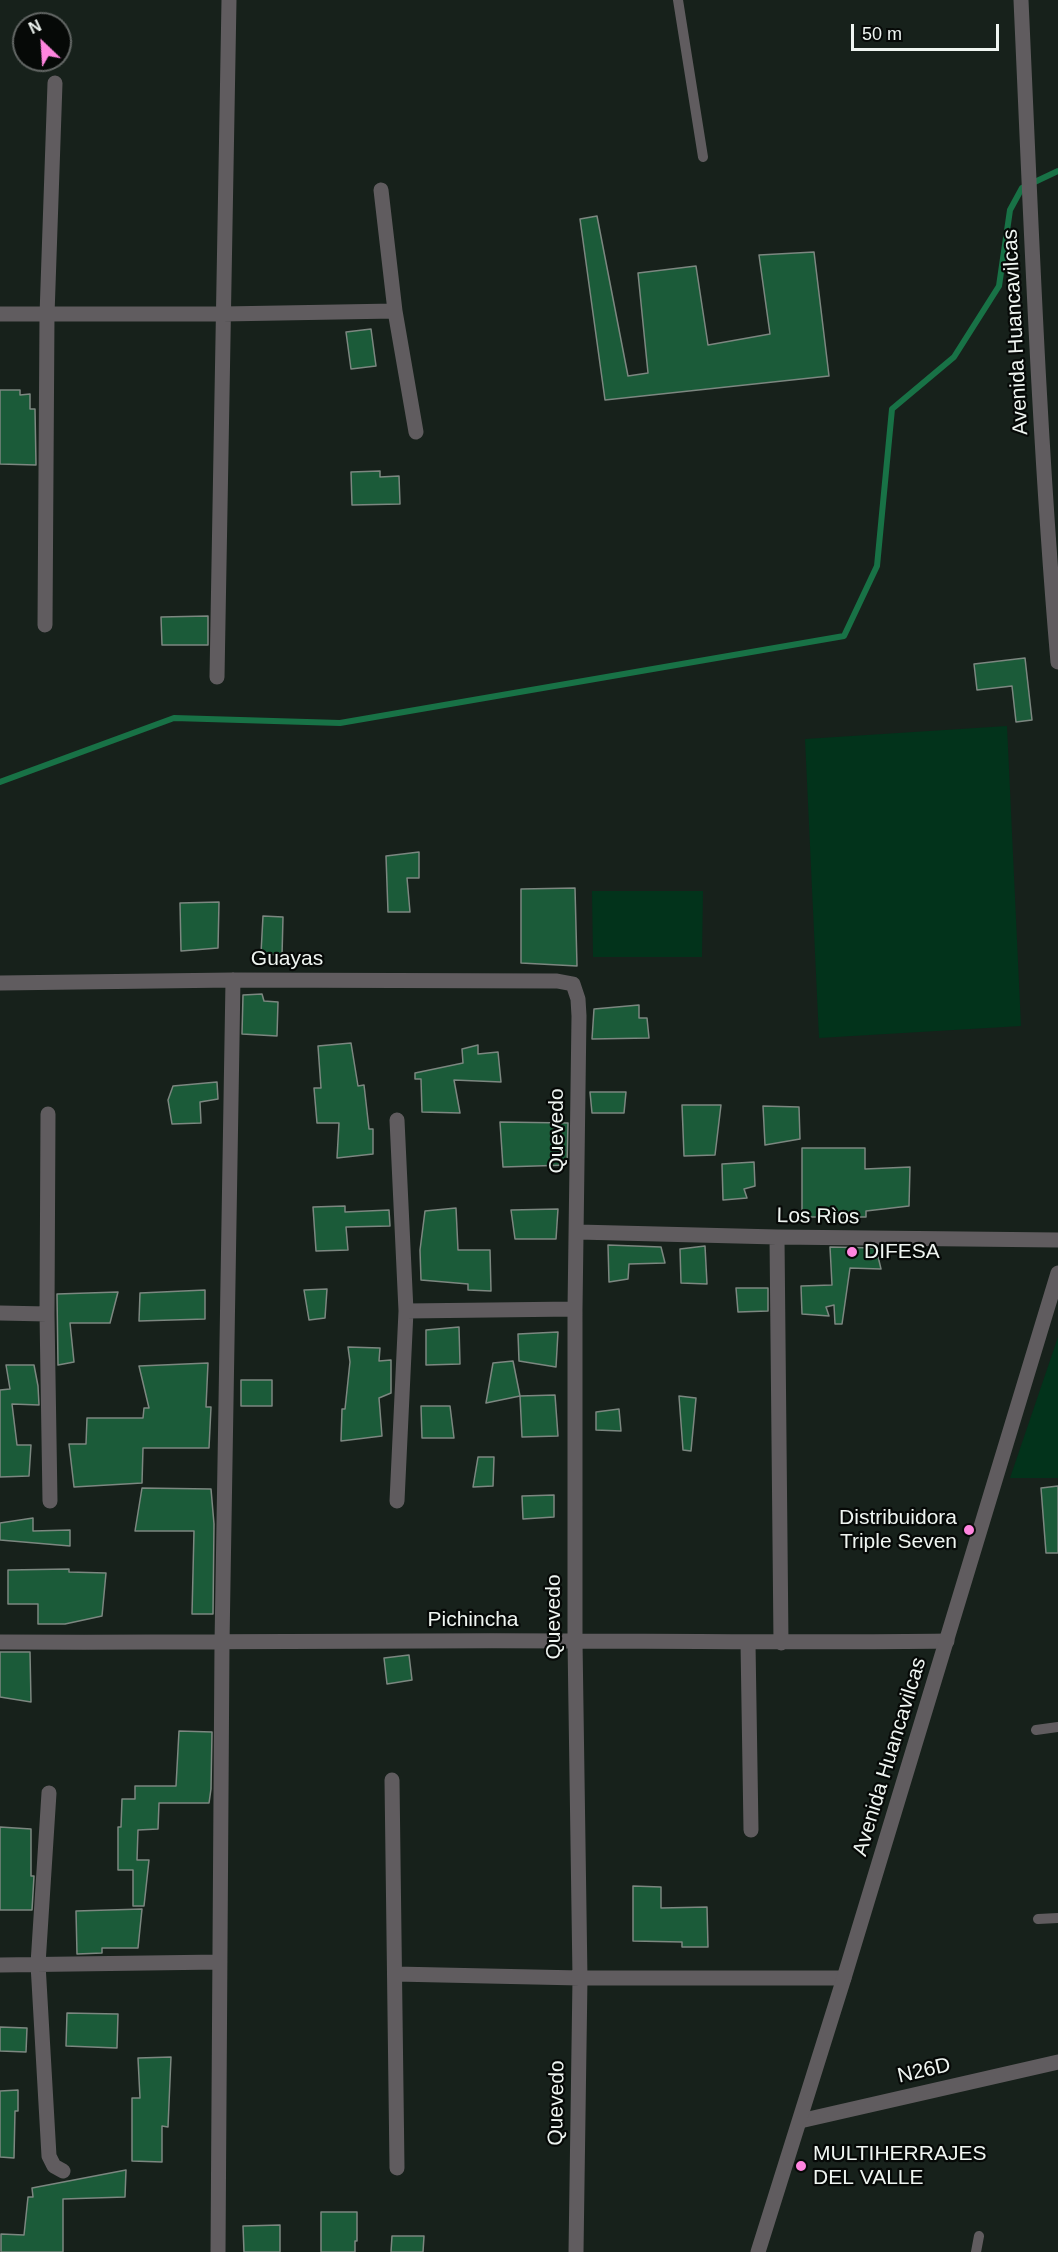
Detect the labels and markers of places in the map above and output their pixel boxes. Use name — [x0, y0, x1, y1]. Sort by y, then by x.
place label: DIFESA — [864, 1239, 940, 1265]
marker: DIFESA — [845, 1245, 859, 1259]
place label: Distribuidora Triple Seven — [839, 1505, 957, 1555]
marker: Distribuidora Triple Seven — [962, 1523, 976, 1537]
place label: MULTIHERRAJES DEL VALLE — [813, 2141, 986, 2191]
marker: MULTIHERRAJES DEL VALLE — [794, 2159, 808, 2173]

